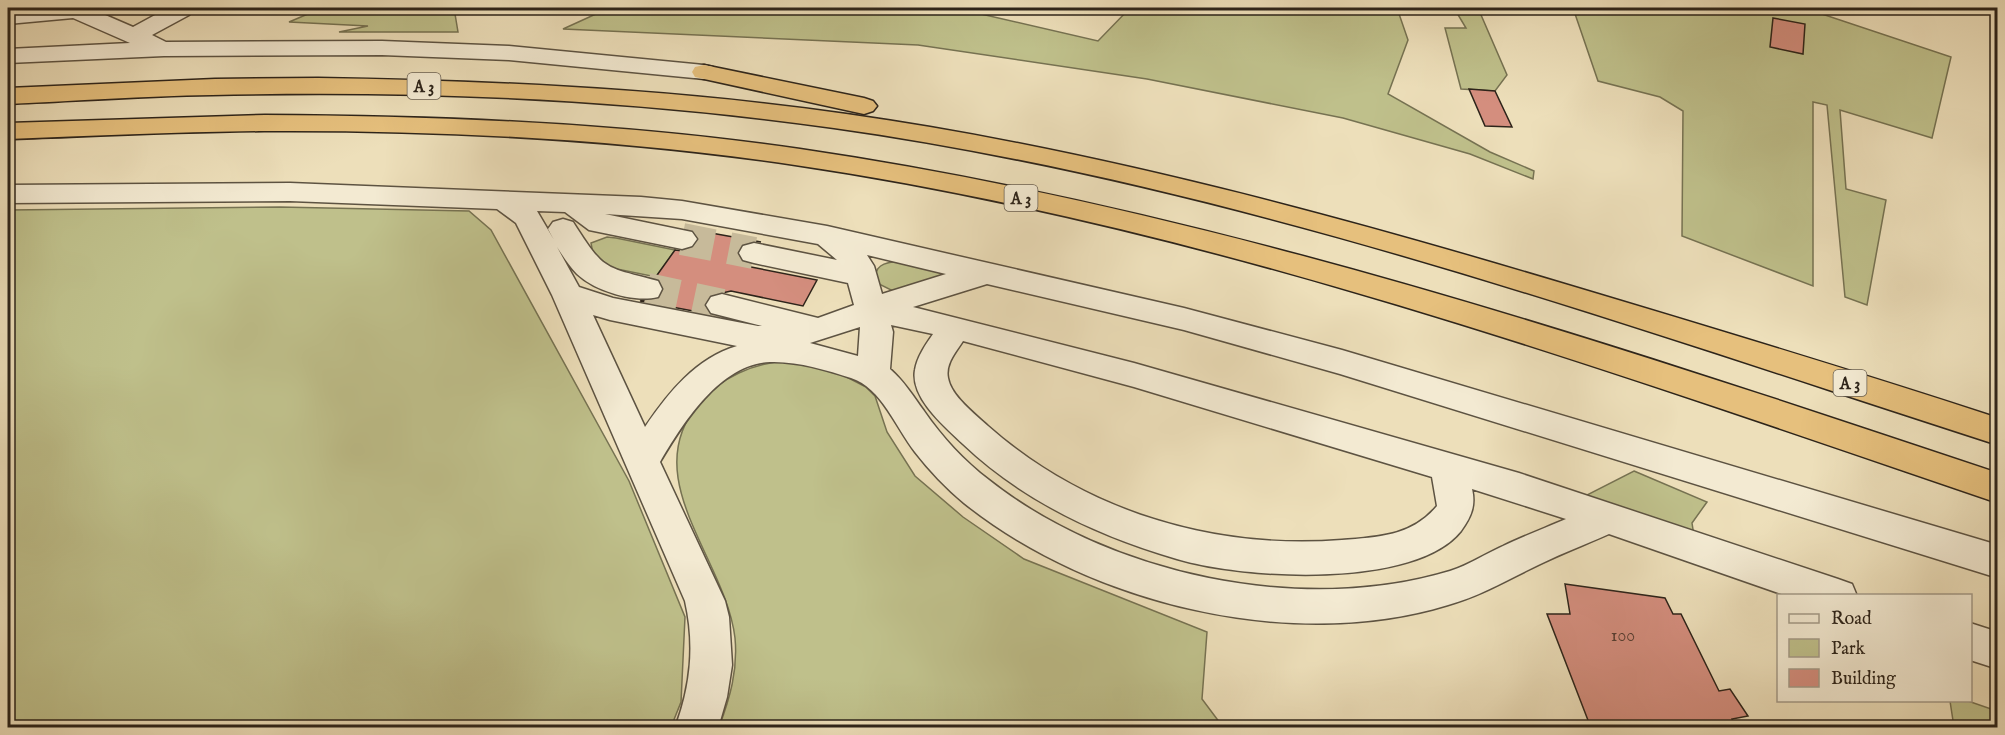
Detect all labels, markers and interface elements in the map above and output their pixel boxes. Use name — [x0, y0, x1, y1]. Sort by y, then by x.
road number: A 3 — [408, 73, 440, 99]
road number: A 3 — [1004, 185, 1038, 211]
road number: A 3 — [1834, 370, 1866, 396]
legend — [1777, 594, 1972, 702]
text: Road — [1831, 608, 1872, 631]
house number: 100 — [1611, 625, 1635, 648]
text: Park — [1831, 638, 1866, 661]
text: Building — [1831, 668, 1896, 691]

